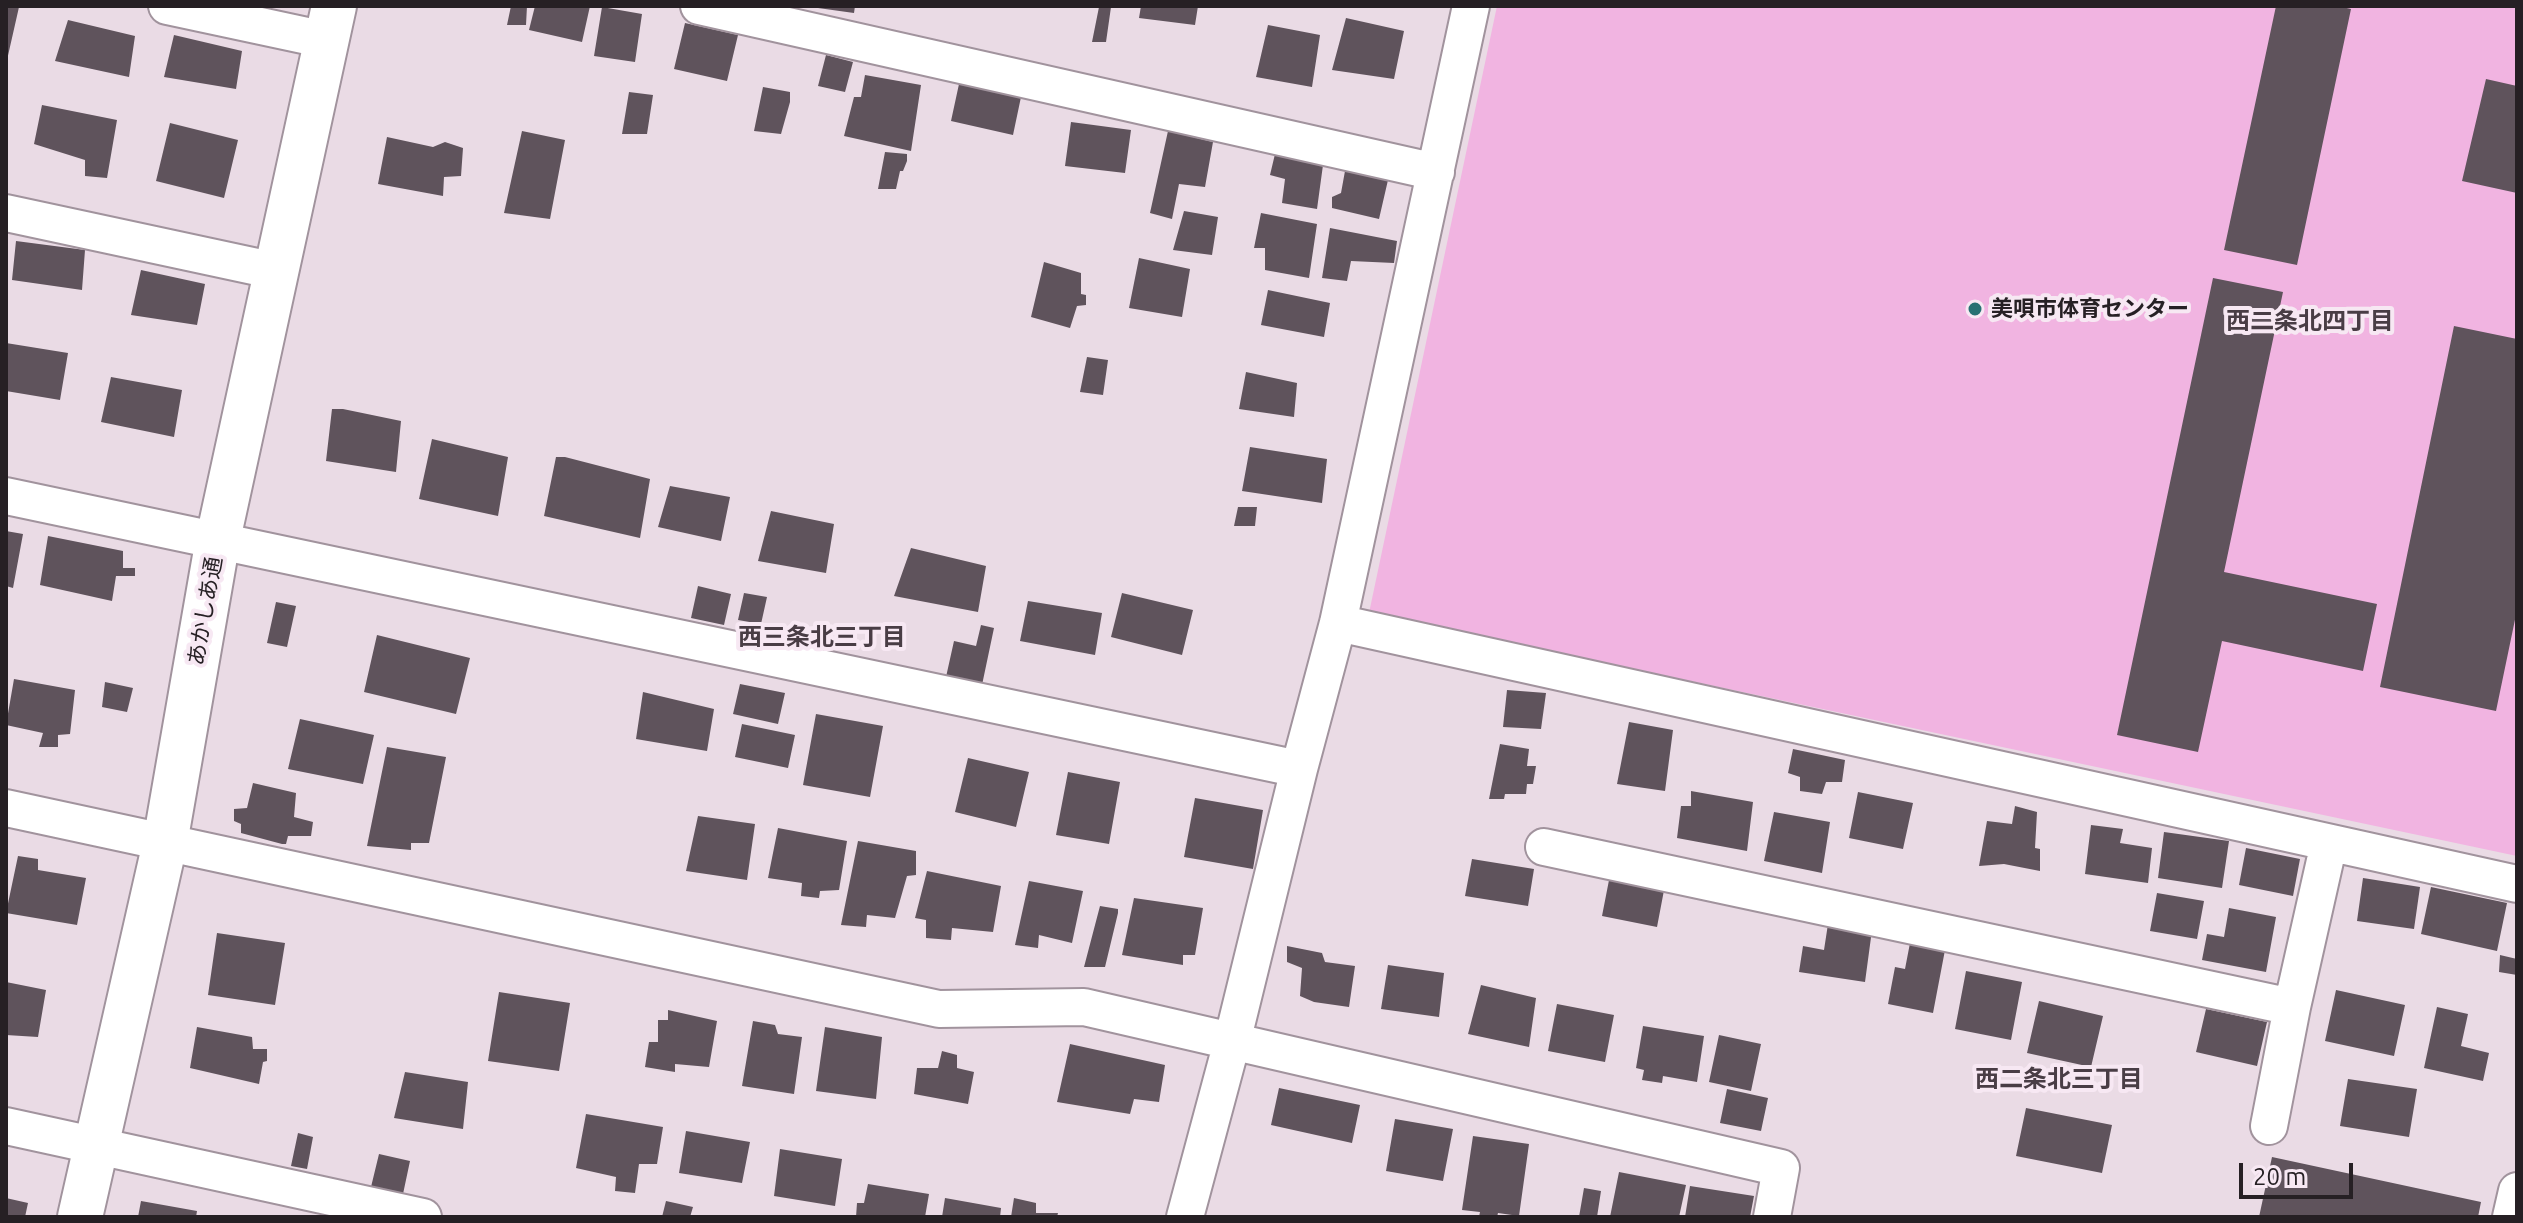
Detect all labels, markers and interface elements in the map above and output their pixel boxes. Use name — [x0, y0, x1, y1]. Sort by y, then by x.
place label: 美唄市体育センター — [1991, 296, 2189, 322]
marker: 美唄市体育センター — [1966, 300, 1984, 318]
district label: 西二条北四丁目 — [2226, 307, 2394, 335]
street label: あかしあ通 — [182, 555, 228, 667]
district label: 西三条北三丁目 — [738, 623, 906, 651]
district label: 西二条北三丁目 — [1975, 1065, 2143, 1093]
scale bar — [2243, 1147, 2357, 1197]
text: 20 m — [2253, 1163, 2306, 1190]

